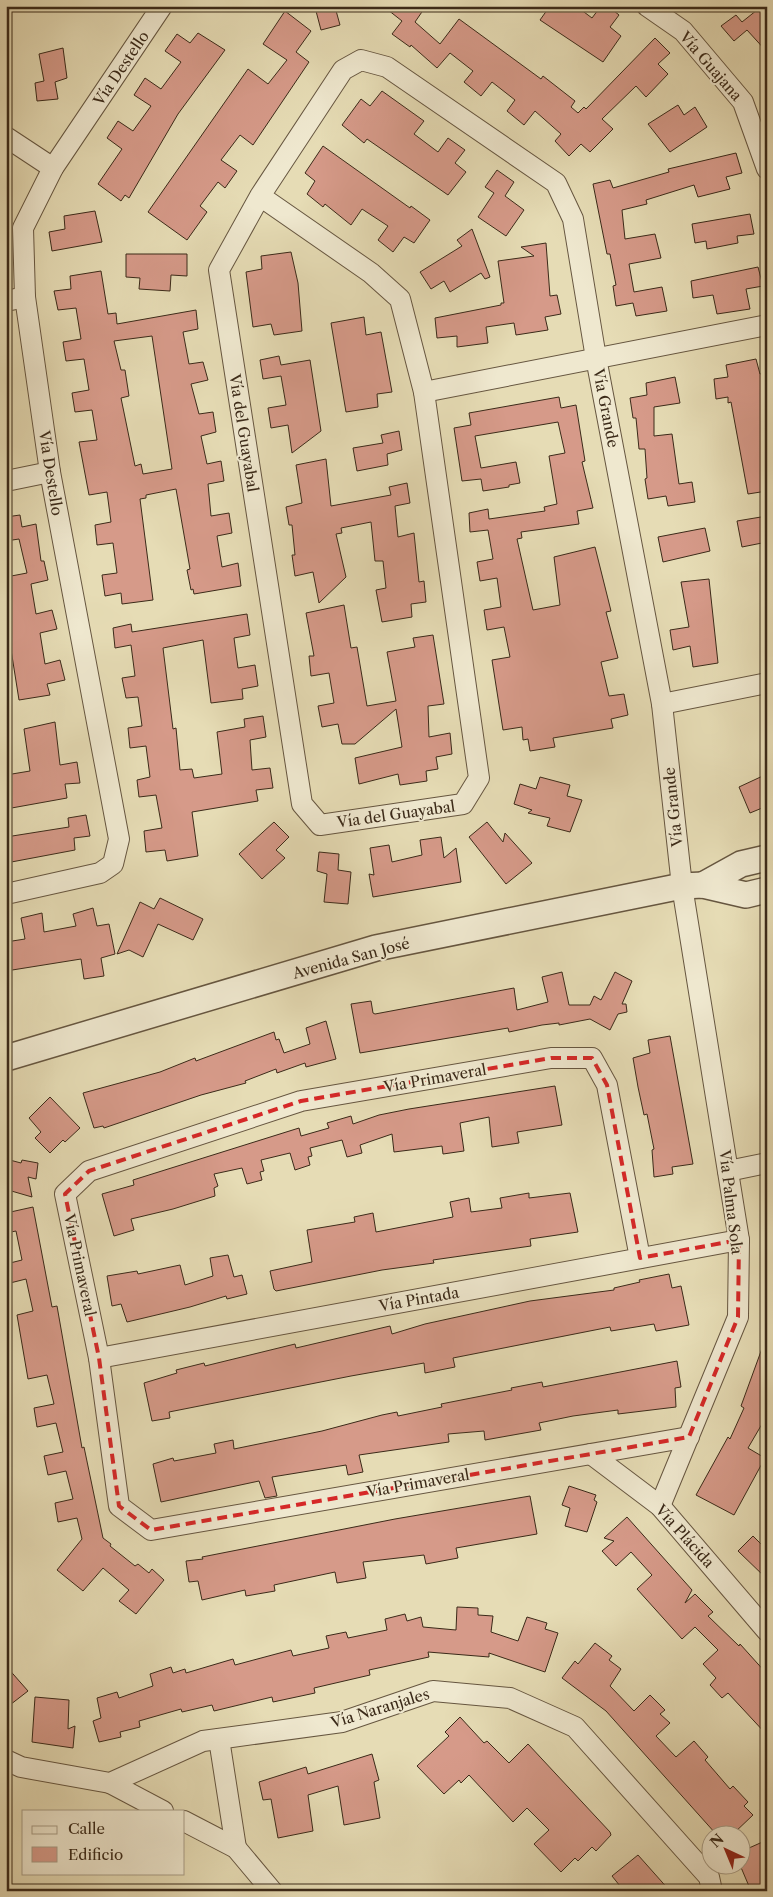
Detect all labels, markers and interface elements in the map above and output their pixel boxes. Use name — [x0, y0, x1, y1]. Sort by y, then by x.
street label: Vía Destello — [89, 27, 153, 110]
street label: Vía Guajana — [675, 27, 746, 105]
street label: Vía Grande — [589, 366, 623, 449]
street label: Vía del Guayabal — [225, 372, 263, 494]
street label: Vía Destello — [35, 428, 67, 517]
street label: Vía Grande — [659, 766, 687, 849]
street label: Vía del Guayabal — [335, 796, 457, 832]
street label: Avenida San José — [289, 933, 412, 983]
street label: Vía Primaveral — [381, 1060, 488, 1097]
street label: Vía Palma Sola — [715, 1148, 747, 1255]
street label: Vía Primaveral — [60, 1211, 100, 1318]
street label: Vía Pintada — [376, 1283, 461, 1316]
street label: Vía Primaveral — [364, 1465, 471, 1502]
street label: Vía Plácida — [651, 1500, 718, 1572]
street label: Vía Naranjales — [327, 1684, 432, 1732]
legend — [22, 1810, 185, 1874]
text: Calle — [68, 1819, 105, 1838]
north arrow — [700, 1824, 750, 1874]
text: N — [706, 1830, 728, 1851]
text: Edificio — [68, 1845, 123, 1864]

